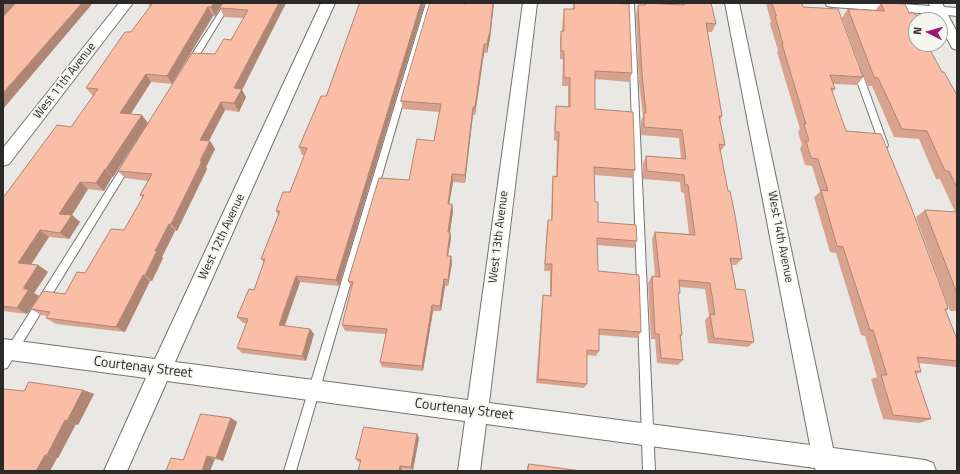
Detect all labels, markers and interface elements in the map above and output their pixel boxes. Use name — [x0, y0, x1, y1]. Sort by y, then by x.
north arrow — [908, 12, 948, 52]
text: N — [909, 26, 925, 35]
street label: West 11th Avenue — [31, 40, 99, 122]
street label: West 13th Avenue — [486, 190, 512, 284]
street label: West 14th Avenue — [764, 190, 796, 284]
street label: West 12th Avenue — [196, 192, 248, 282]
street label: Courtenay Street — [93, 354, 193, 382]
street label: Courtenay Street — [414, 396, 514, 424]

